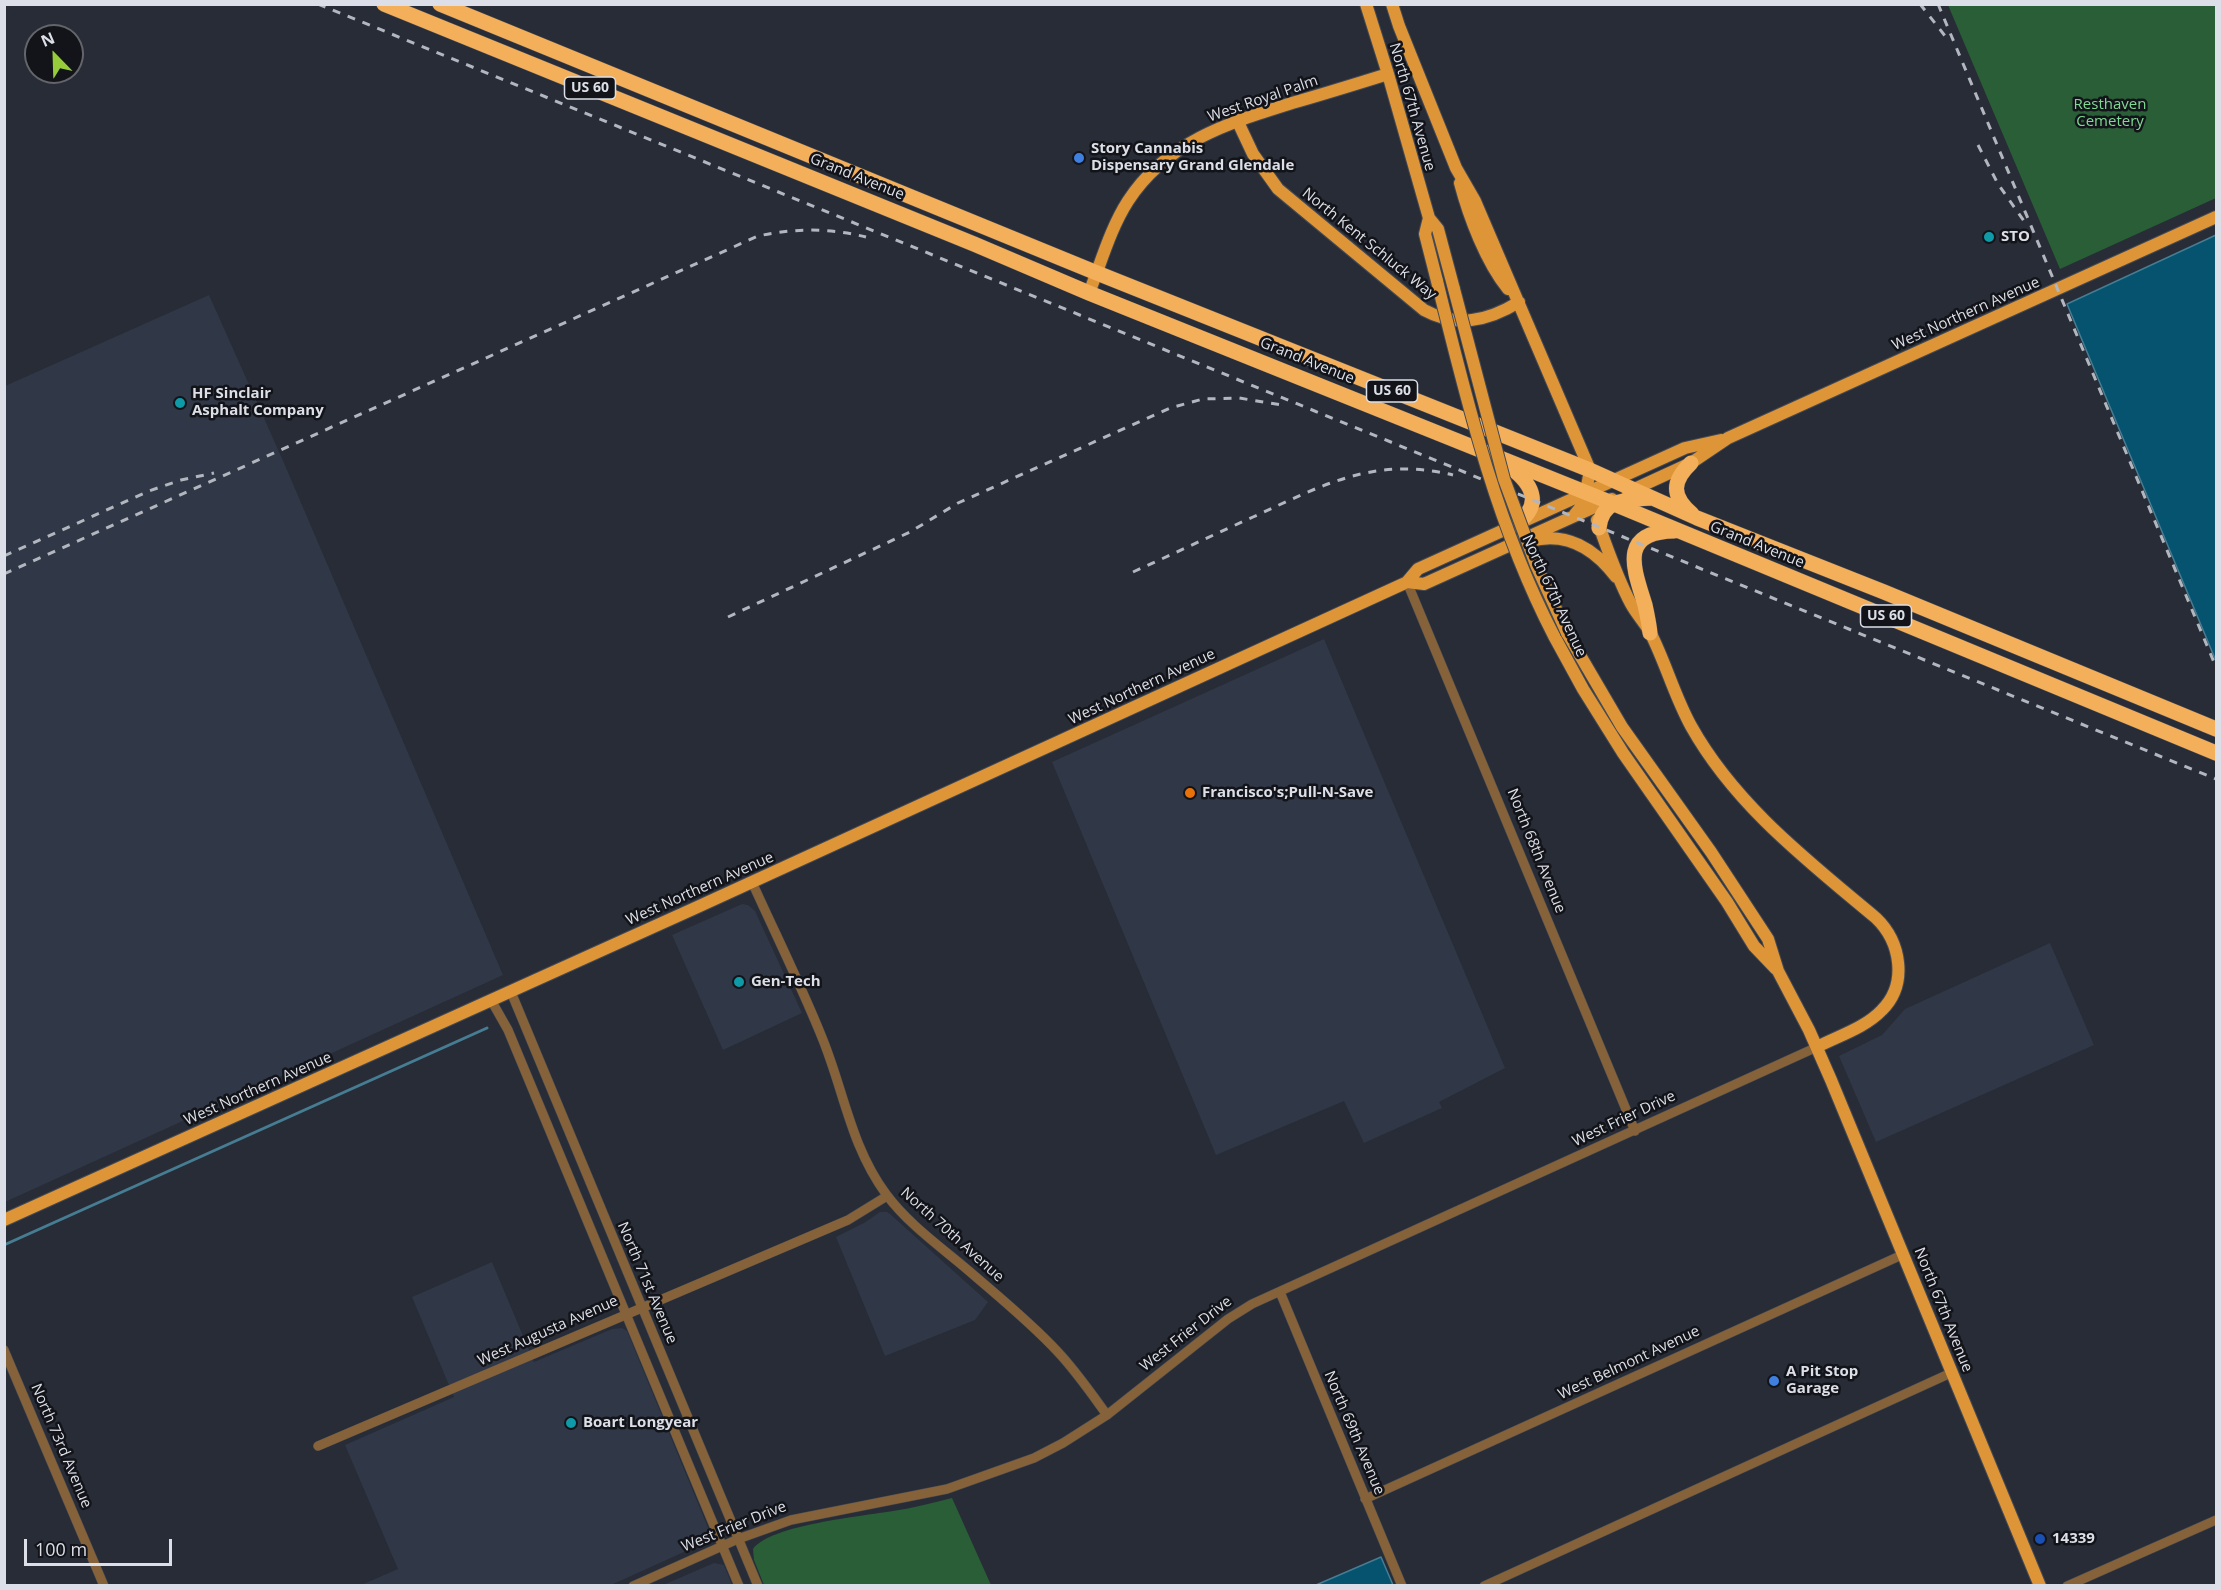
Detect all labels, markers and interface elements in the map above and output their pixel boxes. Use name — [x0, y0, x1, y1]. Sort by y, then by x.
north arrow — [24, 24, 84, 84]
text: N — [37, 27, 58, 52]
street label: North 67th Avenue — [1385, 41, 1439, 173]
street label: West Royal Palm — [1205, 72, 1321, 126]
road number: US 60 — [564, 77, 616, 99]
park label: Resthaven Cemetery — [2074, 96, 2146, 131]
place label: Story Cannabis Dispensary Grand Glendale — [1091, 140, 1294, 175]
street label: Grand Avenue — [807, 150, 907, 204]
marker: Story Cannabis Dispensary Grand Glendale — [1072, 151, 1086, 165]
street label: North Kent Schluck Way — [1298, 184, 1440, 304]
place label: STO — [2001, 228, 2030, 246]
marker: STO — [1982, 230, 1996, 244]
street label: West Northern Avenue — [1889, 273, 2043, 355]
street label: Grand Avenue — [1257, 334, 1357, 388]
road number: US 60 — [1366, 380, 1418, 402]
place label: HF Sinclair Asphalt Company — [192, 385, 324, 420]
marker: HF Sinclair Asphalt Company — [173, 396, 187, 410]
street label: Grand Avenue — [1707, 518, 1807, 572]
street label: North 67th Avenue — [1518, 532, 1590, 660]
road number: US 60 — [1860, 605, 1912, 627]
street label: West Northern Avenue — [1066, 645, 1218, 729]
place label: Francisco's;Pull-N-Save — [1202, 784, 1373, 802]
marker: Francisco's;Pull-N-Save — [1183, 786, 1197, 800]
street label: North 68th Avenue — [1503, 786, 1569, 916]
street label: West Northern Avenue — [623, 848, 777, 930]
place label: Gen-Tech — [751, 973, 821, 991]
marker: Gen-Tech — [732, 975, 746, 989]
street label: West Northern Avenue — [181, 1048, 335, 1130]
street label: West Frier Drive — [1570, 1087, 1678, 1151]
street label: North 70th Avenue — [897, 1184, 1007, 1286]
street label: North 71st Avenue — [613, 1219, 681, 1347]
street label: North 67th Avenue — [1910, 1245, 1976, 1375]
street label: West Augusta Avenue — [475, 1292, 621, 1370]
street label: West Frier Drive — [1137, 1293, 1235, 1375]
street label: West Belmont Avenue — [1555, 1322, 1703, 1404]
place label: A Pit Stop Garage — [1786, 1363, 1858, 1398]
street label: North 69th Avenue — [1320, 1368, 1388, 1498]
marker: A Pit Stop Garage — [1767, 1374, 1781, 1388]
street label: North 73rd Avenue — [27, 1381, 95, 1511]
place label: Boart Longyear — [583, 1414, 698, 1432]
marker: Boart Longyear — [564, 1416, 578, 1430]
street label: West Frier Drive — [679, 1498, 789, 1556]
scale bar — [27, 1527, 176, 1565]
place label: 14339 — [2052, 1530, 2095, 1548]
marker: 14339 — [2033, 1532, 2047, 1546]
text: 100 m — [35, 1537, 87, 1561]

